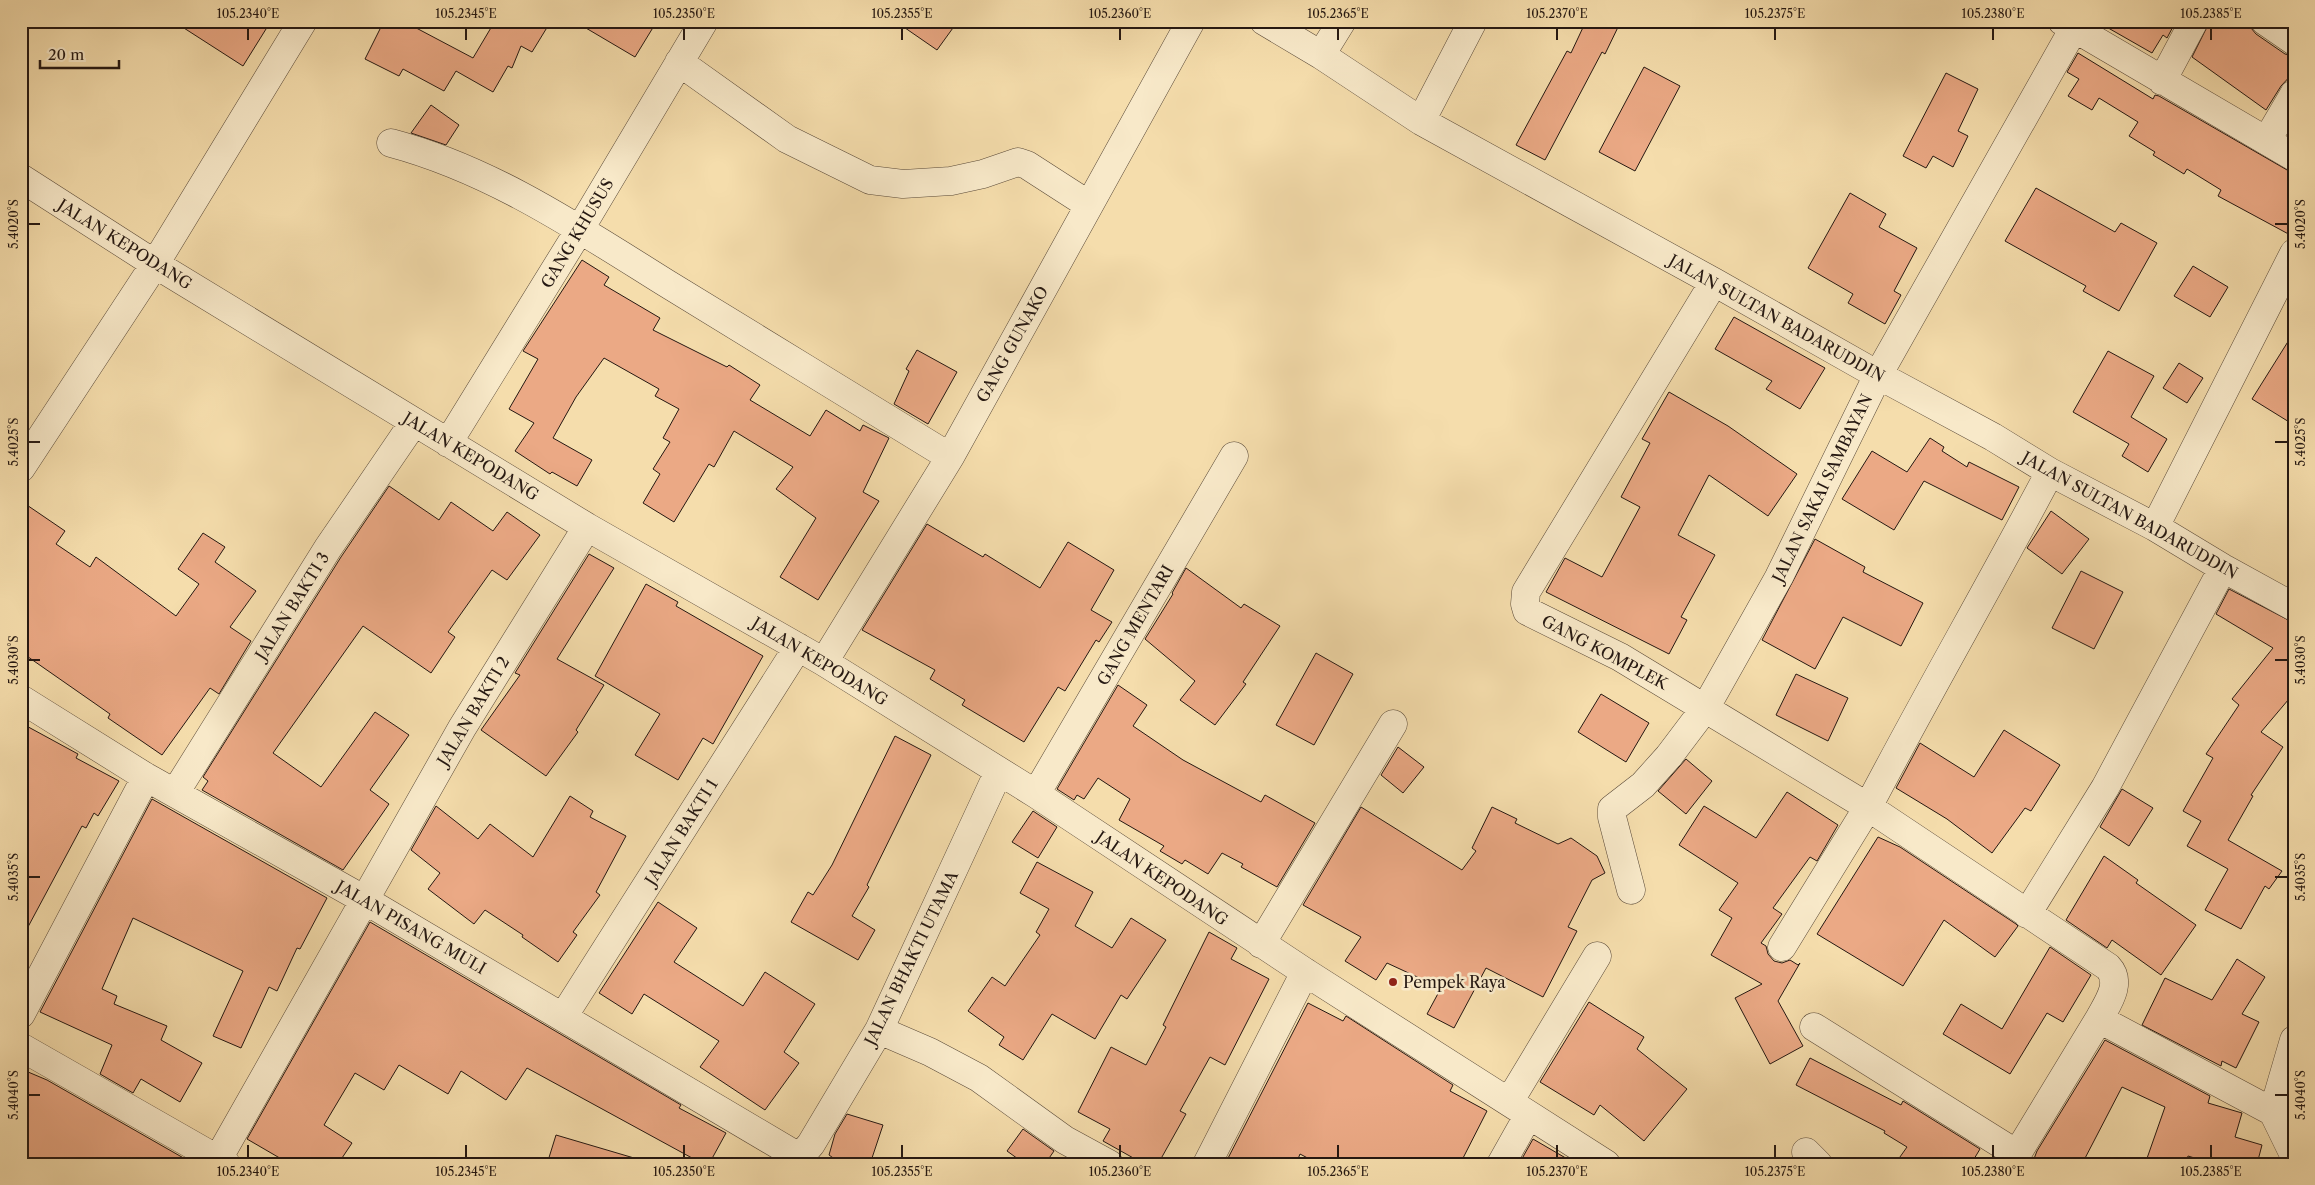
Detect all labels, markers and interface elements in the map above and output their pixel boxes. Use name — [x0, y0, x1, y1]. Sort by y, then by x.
text: 105.2340°E — [217, 6, 279, 21]
text: 105.2345°E — [435, 6, 497, 21]
text: 105.2350°E — [653, 6, 715, 21]
text: 105.2355°E — [871, 6, 933, 21]
text: 105.2360°E — [1089, 6, 1151, 21]
text: 105.2365°E — [1307, 6, 1369, 21]
text: 105.2370°E — [1526, 6, 1588, 21]
text: 105.2375°E — [1745, 6, 1805, 21]
text: 105.2380°E — [1962, 6, 2024, 21]
text: 105.2385°E — [2180, 6, 2242, 21]
scale bar — [40, 38, 119, 70]
text: 20 m — [48, 45, 84, 64]
street label: GANG KHUSUS — [536, 174, 618, 292]
street label: JALAN KEPODANG — [51, 193, 196, 294]
text: 5.4020°S — [6, 199, 21, 249]
text: 5.4020°S — [2293, 199, 2308, 249]
street label: JALAN SULTAN BADARUDDIN — [1663, 249, 1889, 386]
street label: GANG GUNAKO — [972, 282, 1052, 406]
street label: JALAN SAKAI SAMBAYAN — [1766, 391, 1876, 588]
street label: JALAN KEPODANG — [397, 406, 543, 505]
text: 5.4025°S — [6, 418, 21, 466]
text: 5.4025°S — [2293, 418, 2308, 466]
street label: JALAN SULTAN BADARUDDIN — [2016, 446, 2242, 583]
street label: JALAN BAKTI 3 — [249, 548, 333, 666]
street label: GANG MENTARI — [1092, 561, 1178, 689]
street label: GANG KOMPLEK — [1538, 610, 1672, 694]
street label: JALAN KEPODANG — [746, 611, 892, 710]
text: 5.4030°S — [6, 635, 21, 685]
text: 5.4030°S — [2293, 635, 2308, 685]
street label: JALAN BAKTI 2 — [431, 653, 514, 772]
street label: JALAN BAKTI 1 — [639, 775, 722, 891]
street label: JALAN KEPODANG — [1090, 825, 1232, 930]
text: 5.4035°S — [6, 853, 21, 901]
text: 5.4035°S — [2293, 853, 2308, 901]
street label: JALAN BHAKTI UTAMA — [859, 866, 963, 1051]
street label: JALAN PISANG MULI — [330, 874, 490, 978]
place label: Pempek Raya — [1403, 972, 1506, 992]
marker: Pempek Raya — [1387, 976, 1399, 988]
text: 5.4040°S — [6, 1070, 21, 1120]
text: 5.4040°S — [2293, 1070, 2308, 1120]
text: 105.2340°E — [217, 1164, 279, 1179]
text: 105.2345°E — [435, 1164, 497, 1179]
text: 105.2350°E — [653, 1164, 715, 1179]
text: 105.2355°E — [871, 1164, 933, 1179]
text: 105.2360°E — [1089, 1164, 1151, 1179]
text: 105.2365°E — [1307, 1164, 1369, 1179]
text: 105.2370°E — [1526, 1164, 1588, 1179]
text: 105.2375°E — [1745, 1164, 1805, 1179]
text: 105.2380°E — [1962, 1164, 2024, 1179]
text: 105.2385°E — [2180, 1164, 2242, 1179]

